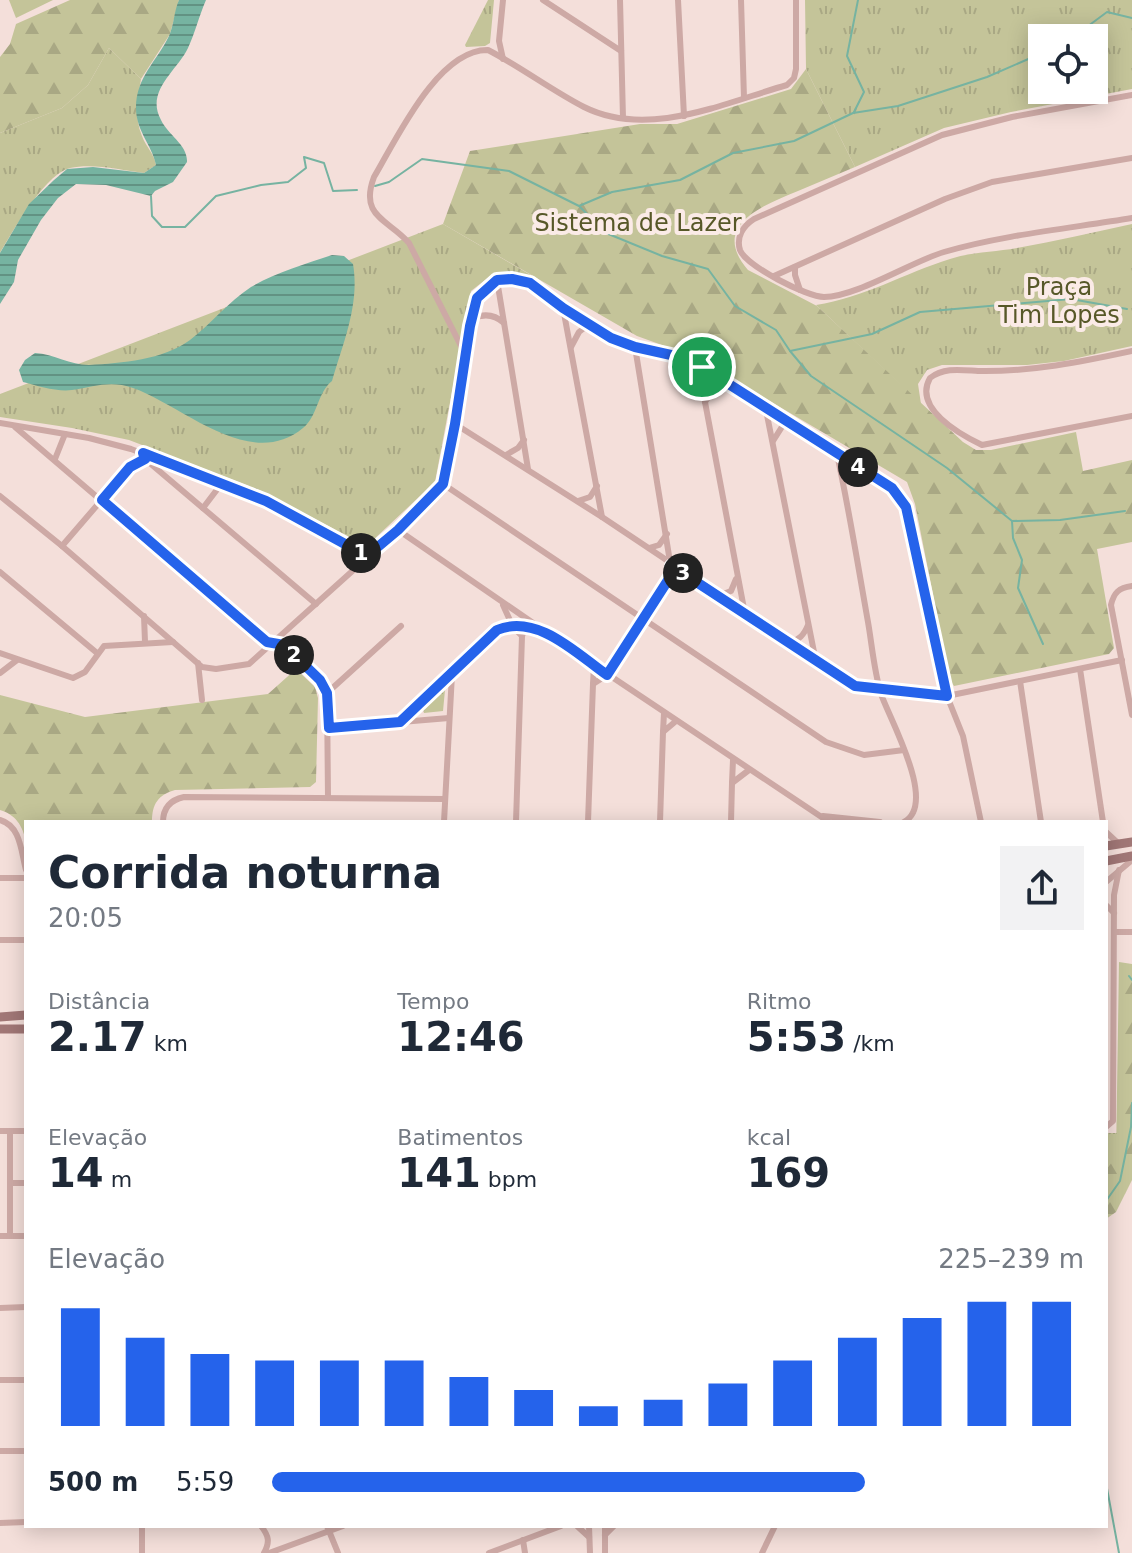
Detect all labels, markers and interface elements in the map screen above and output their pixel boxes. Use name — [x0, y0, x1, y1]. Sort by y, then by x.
map controls — [1028, 24, 1108, 104]
button: locate — [1028, 24, 1108, 104]
park label: Sistema de Lazer — [534, 209, 742, 237]
park label: Praça Tim Lopes — [997, 273, 1120, 329]
pin — [668, 333, 736, 401]
icon: arrive — [680, 345, 724, 389]
pin: 4 — [838, 447, 878, 487]
text: 4 — [850, 454, 866, 479]
pin: 1 — [341, 533, 381, 573]
text: 1 — [353, 540, 369, 565]
pin: 3 — [663, 553, 703, 593]
text: 3 — [675, 560, 691, 585]
pin: 2 — [274, 635, 314, 675]
text: 2 — [286, 642, 302, 667]
button: share — [1000, 846, 1084, 930]
text: Corrida noturna — [48, 847, 442, 898]
text: 20:05 — [48, 903, 123, 933]
text: Distância — [48, 989, 150, 1014]
text: Tempo — [397, 989, 469, 1014]
text: Ritmo — [747, 989, 812, 1014]
text: 2.17 — [48, 1014, 147, 1060]
text: 12:46 — [397, 1014, 525, 1060]
text: 5:53 — [747, 1014, 846, 1060]
text: km — [147, 1031, 188, 1056]
text: /km — [846, 1031, 895, 1056]
text: Elevação — [48, 1125, 147, 1150]
text: Batimentos — [397, 1125, 523, 1150]
text: kcal — [747, 1125, 791, 1150]
text: 14 — [48, 1150, 104, 1196]
text: 141 — [397, 1150, 481, 1196]
text: 169 — [747, 1150, 830, 1196]
text: m — [104, 1167, 132, 1192]
text: bpm — [481, 1167, 537, 1192]
text: Elevação — [48, 1244, 165, 1274]
text: 225–239 m — [938, 1244, 1084, 1274]
text: 500 m — [48, 1467, 138, 1497]
text: 5:59 — [176, 1467, 234, 1497]

